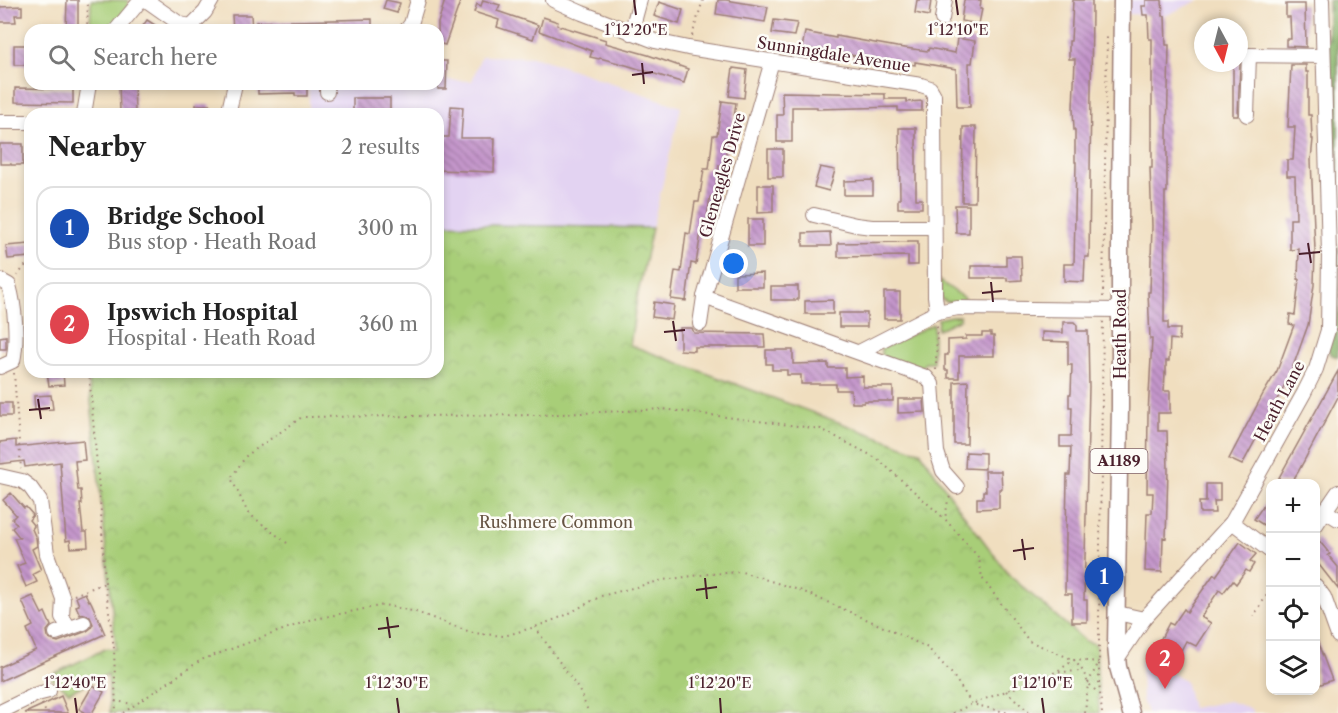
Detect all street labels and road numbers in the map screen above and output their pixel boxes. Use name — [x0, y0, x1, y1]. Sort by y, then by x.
street label: Sunningdale Avenue — [756, 32, 912, 76]
street label: Gleneagles Drive — [695, 110, 749, 240]
street label: Heath Road — [1110, 289, 1130, 379]
street label: Heath Lane — [1249, 357, 1309, 445]
road number: A1189 — [1090, 449, 1148, 473]

